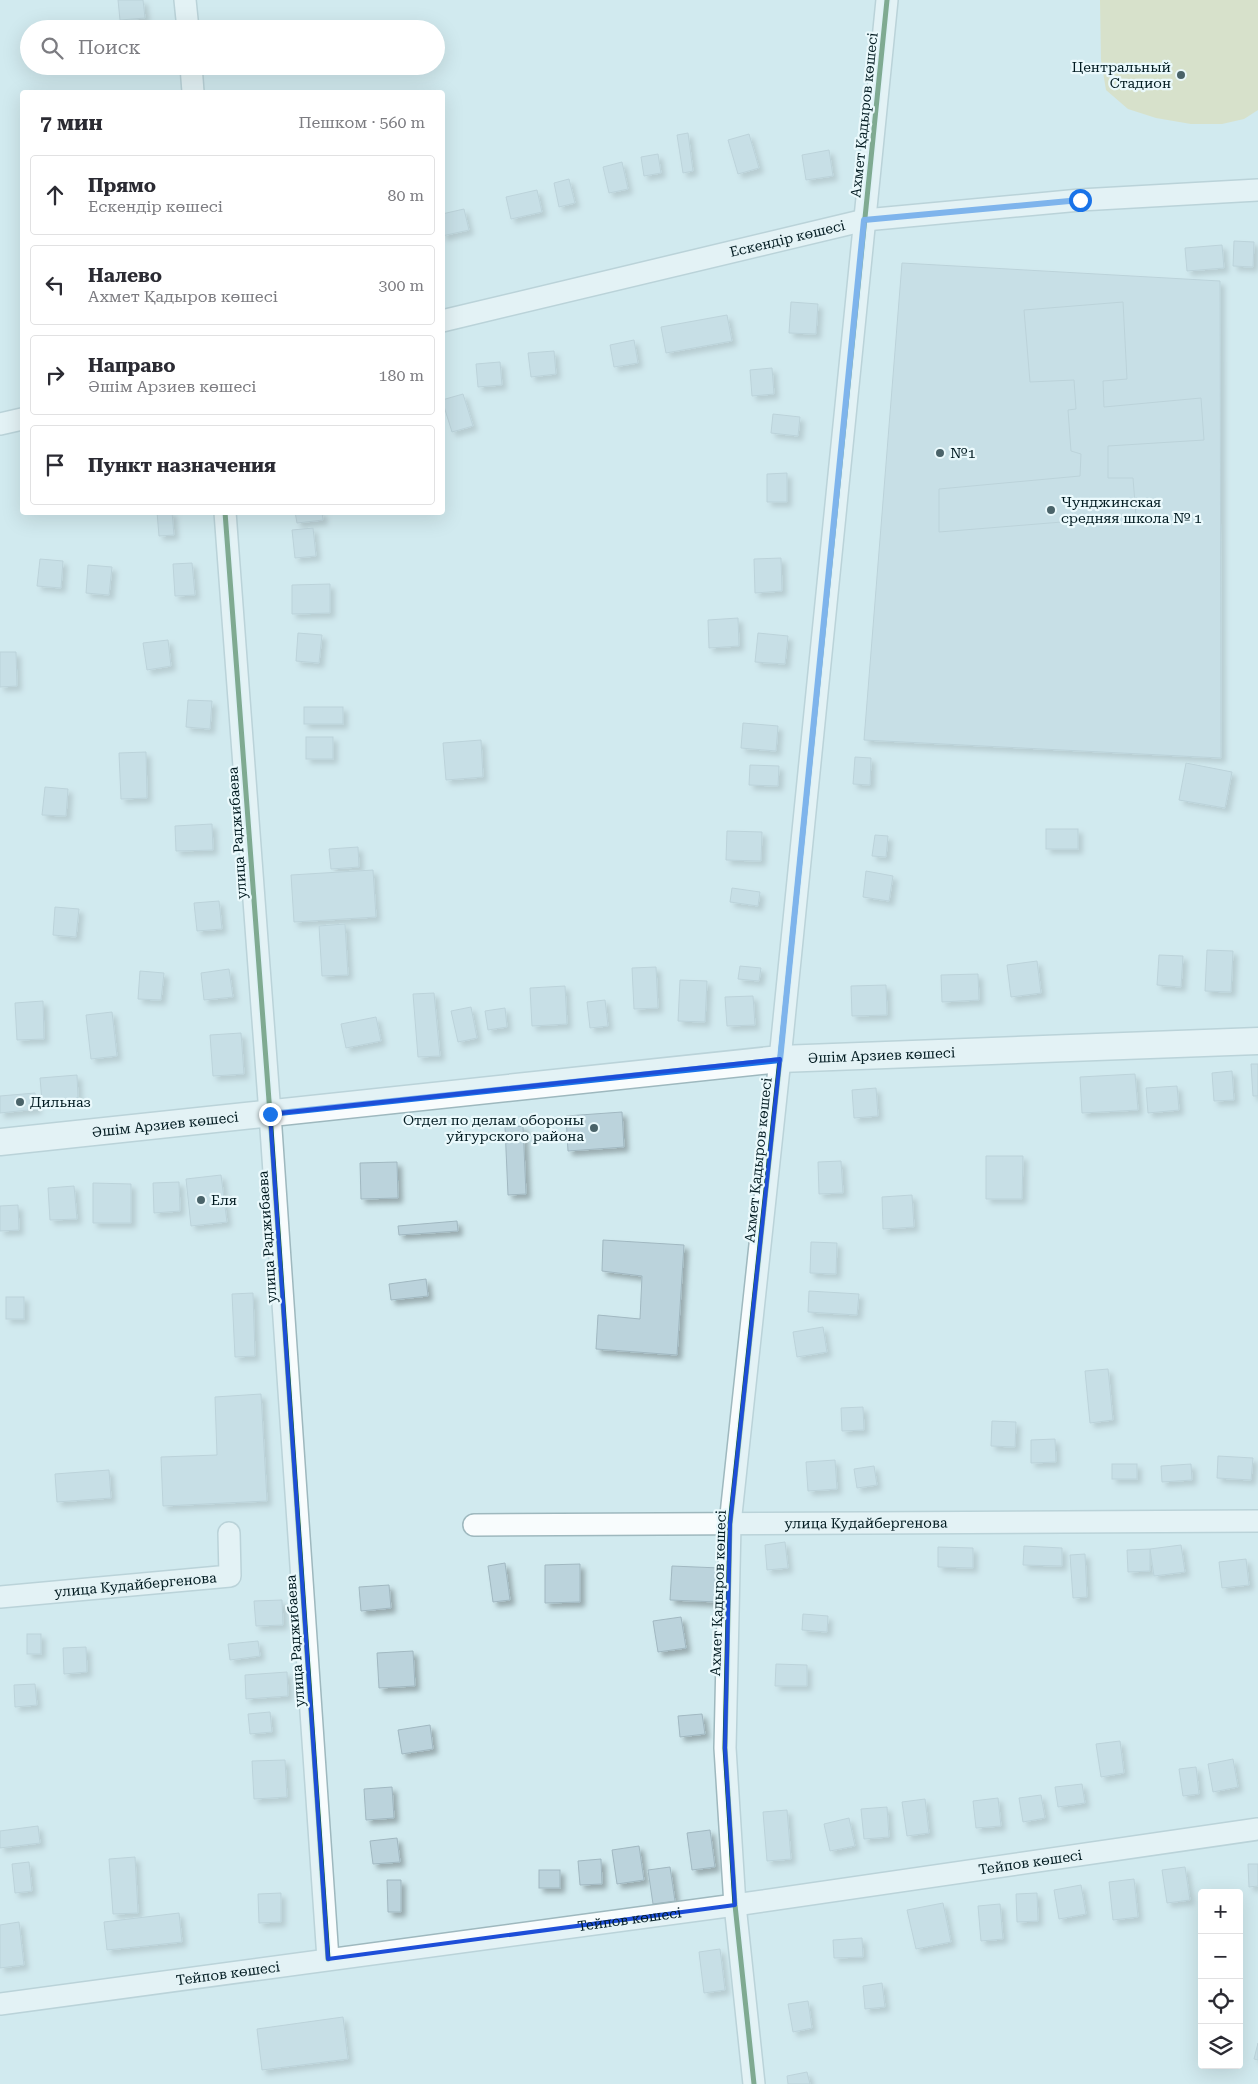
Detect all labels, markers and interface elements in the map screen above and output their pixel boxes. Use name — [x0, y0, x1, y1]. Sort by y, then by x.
search box — [20, 20, 445, 75]
street label: Ахмет Қадыров көшесі — [847, 31, 881, 198]
icon: search — [38, 34, 66, 62]
text: Поиск — [78, 36, 141, 59]
place label: Центральный Стадион — [1072, 59, 1171, 91]
marker: Центральный Стадион — [1175, 69, 1187, 81]
text: 7 мин — [40, 111, 103, 135]
text: Пешком · 560 m — [298, 113, 425, 132]
text: Прямо — [88, 174, 156, 197]
icon: ahead — [41, 181, 69, 209]
text: 80 m — [387, 186, 424, 205]
route start — [1069, 189, 1092, 212]
text: Ескендір көшесі — [88, 197, 223, 216]
street label: Ескендір көшесі — [728, 217, 847, 260]
text: Налево — [88, 264, 162, 287]
icon: left — [41, 271, 69, 299]
text: 300 m — [378, 276, 424, 295]
text: Ахмет Қадыров көшесі — [88, 287, 278, 306]
text: Направо — [88, 354, 175, 377]
icon: right — [41, 361, 69, 389]
text: 180 m — [378, 366, 424, 385]
text: Әшім Арзиев көшесі — [88, 377, 256, 396]
place label: №1 — [950, 445, 976, 461]
marker: №1 — [934, 447, 946, 459]
icon: arrive — [41, 451, 69, 479]
text: Пункт назначения — [88, 454, 276, 477]
place label: Чунджинская средняя школа № 1 — [1061, 494, 1202, 526]
marker: Чунджинская средняя школа № 1 — [1045, 504, 1057, 516]
street label: улица Раджибаева — [224, 766, 250, 900]
street label: Әшім Арзиев көшесі — [808, 1044, 956, 1066]
street label: Ахмет Қадыров көшесі — [741, 1076, 775, 1243]
place label: Дильназ — [30, 1094, 91, 1110]
marker: Дильназ — [14, 1096, 26, 1108]
route end — [259, 1103, 282, 1126]
street label: Әшім Арзиев көшесі — [91, 1109, 240, 1140]
place label: Отдел по делам обороны уйгурского района — [403, 1112, 584, 1144]
marker: Отдел по делам обороны уйгурского района — [588, 1122, 600, 1134]
street label: улица Раджибаева — [254, 1170, 280, 1304]
place label: Еля — [211, 1192, 237, 1208]
marker: Еля — [195, 1194, 207, 1206]
street label: Ахмет Қадыров көшесі — [707, 1509, 729, 1676]
street label: улица Кудайбергенова — [784, 1515, 948, 1531]
street label: улица Кудайбергенова — [54, 1569, 218, 1600]
street label: улица Раджибаева — [282, 1574, 308, 1708]
street label: Тейпов көшесі — [977, 1847, 1084, 1878]
map controls — [1198, 1889, 1243, 2069]
button: + — [1198, 1889, 1243, 1934]
street label: Тейпов көшесі — [576, 1904, 683, 1934]
button: − — [1198, 1934, 1243, 1979]
street label: Тейпов көшесі — [175, 1958, 281, 1988]
button: locate — [1198, 1979, 1243, 2024]
button: layers — [1198, 2024, 1243, 2069]

